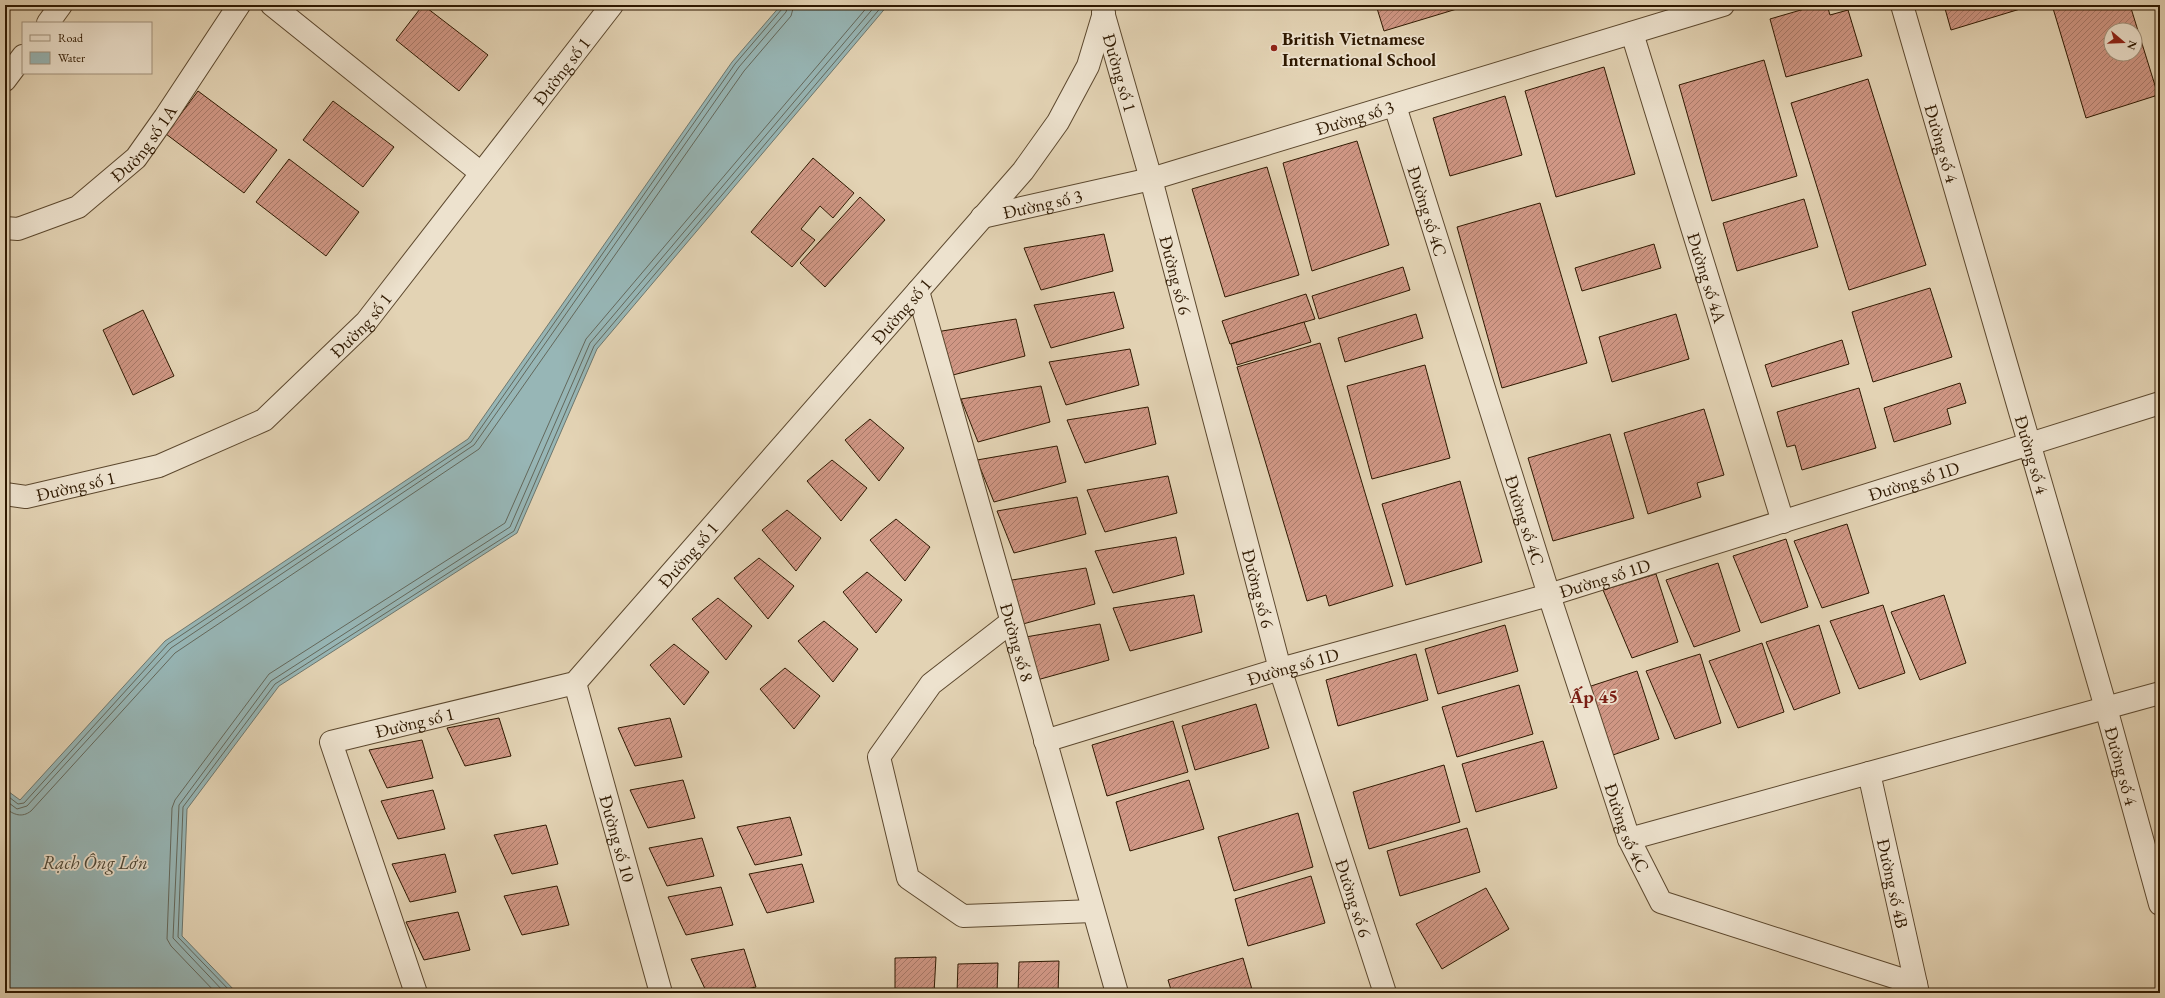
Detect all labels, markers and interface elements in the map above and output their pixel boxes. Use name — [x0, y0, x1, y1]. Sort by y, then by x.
legend — [22, 22, 152, 74]
north arrow — [2103, 22, 2143, 62]
place label: British Vietnamese International School — [1282, 27, 1436, 71]
text: Road — [58, 30, 84, 46]
street label: Đường số 1 — [1098, 31, 1143, 115]
street label: Đường số 1 — [527, 32, 595, 110]
text: N — [2124, 39, 2141, 52]
marker: British Vietnamese International School — [1269, 43, 1279, 53]
text: Water — [58, 50, 85, 66]
street label: Đường số 3 — [1313, 94, 1397, 140]
street label: Đường số 1A — [105, 100, 182, 186]
street label: Đường số 4 — [1920, 101, 1965, 186]
street label: Đường số 4C — [1403, 163, 1453, 259]
street label: Đường số 3 — [1001, 183, 1084, 223]
street label: Đường số 4A — [1683, 230, 1732, 326]
street label: Đường số 6 — [1155, 233, 1198, 317]
street label: Đường số 1 — [866, 273, 936, 348]
street label: Đường số 1 — [325, 288, 396, 362]
street label: Đường số 4 — [2010, 412, 2055, 497]
street label: Đường số 1D — [1865, 455, 1962, 506]
street label: Đường số 1 — [34, 465, 117, 506]
street label: Đường số 4C — [1500, 472, 1550, 568]
street label: Đường số 1 — [652, 516, 723, 592]
street label: Đường số 6 — [1237, 546, 1280, 631]
street label: Đường số 1D — [1556, 552, 1653, 603]
street label: Đường số 8 — [995, 600, 1040, 684]
street label: Đường số 1D — [1244, 642, 1341, 690]
district label: Ấp 45 — [1569, 684, 1618, 709]
street label: Đường số 1 — [373, 701, 457, 742]
street label: Đường số 4 — [2100, 724, 2144, 808]
street label: Đường số 4C — [1600, 780, 1655, 876]
street label: Đường số 10 — [595, 792, 641, 885]
street label: Đường số 4B — [1872, 836, 1915, 930]
water label: Rạch Ông Lớn — [42, 850, 148, 875]
street label: Đường số 6 — [1331, 856, 1378, 940]

